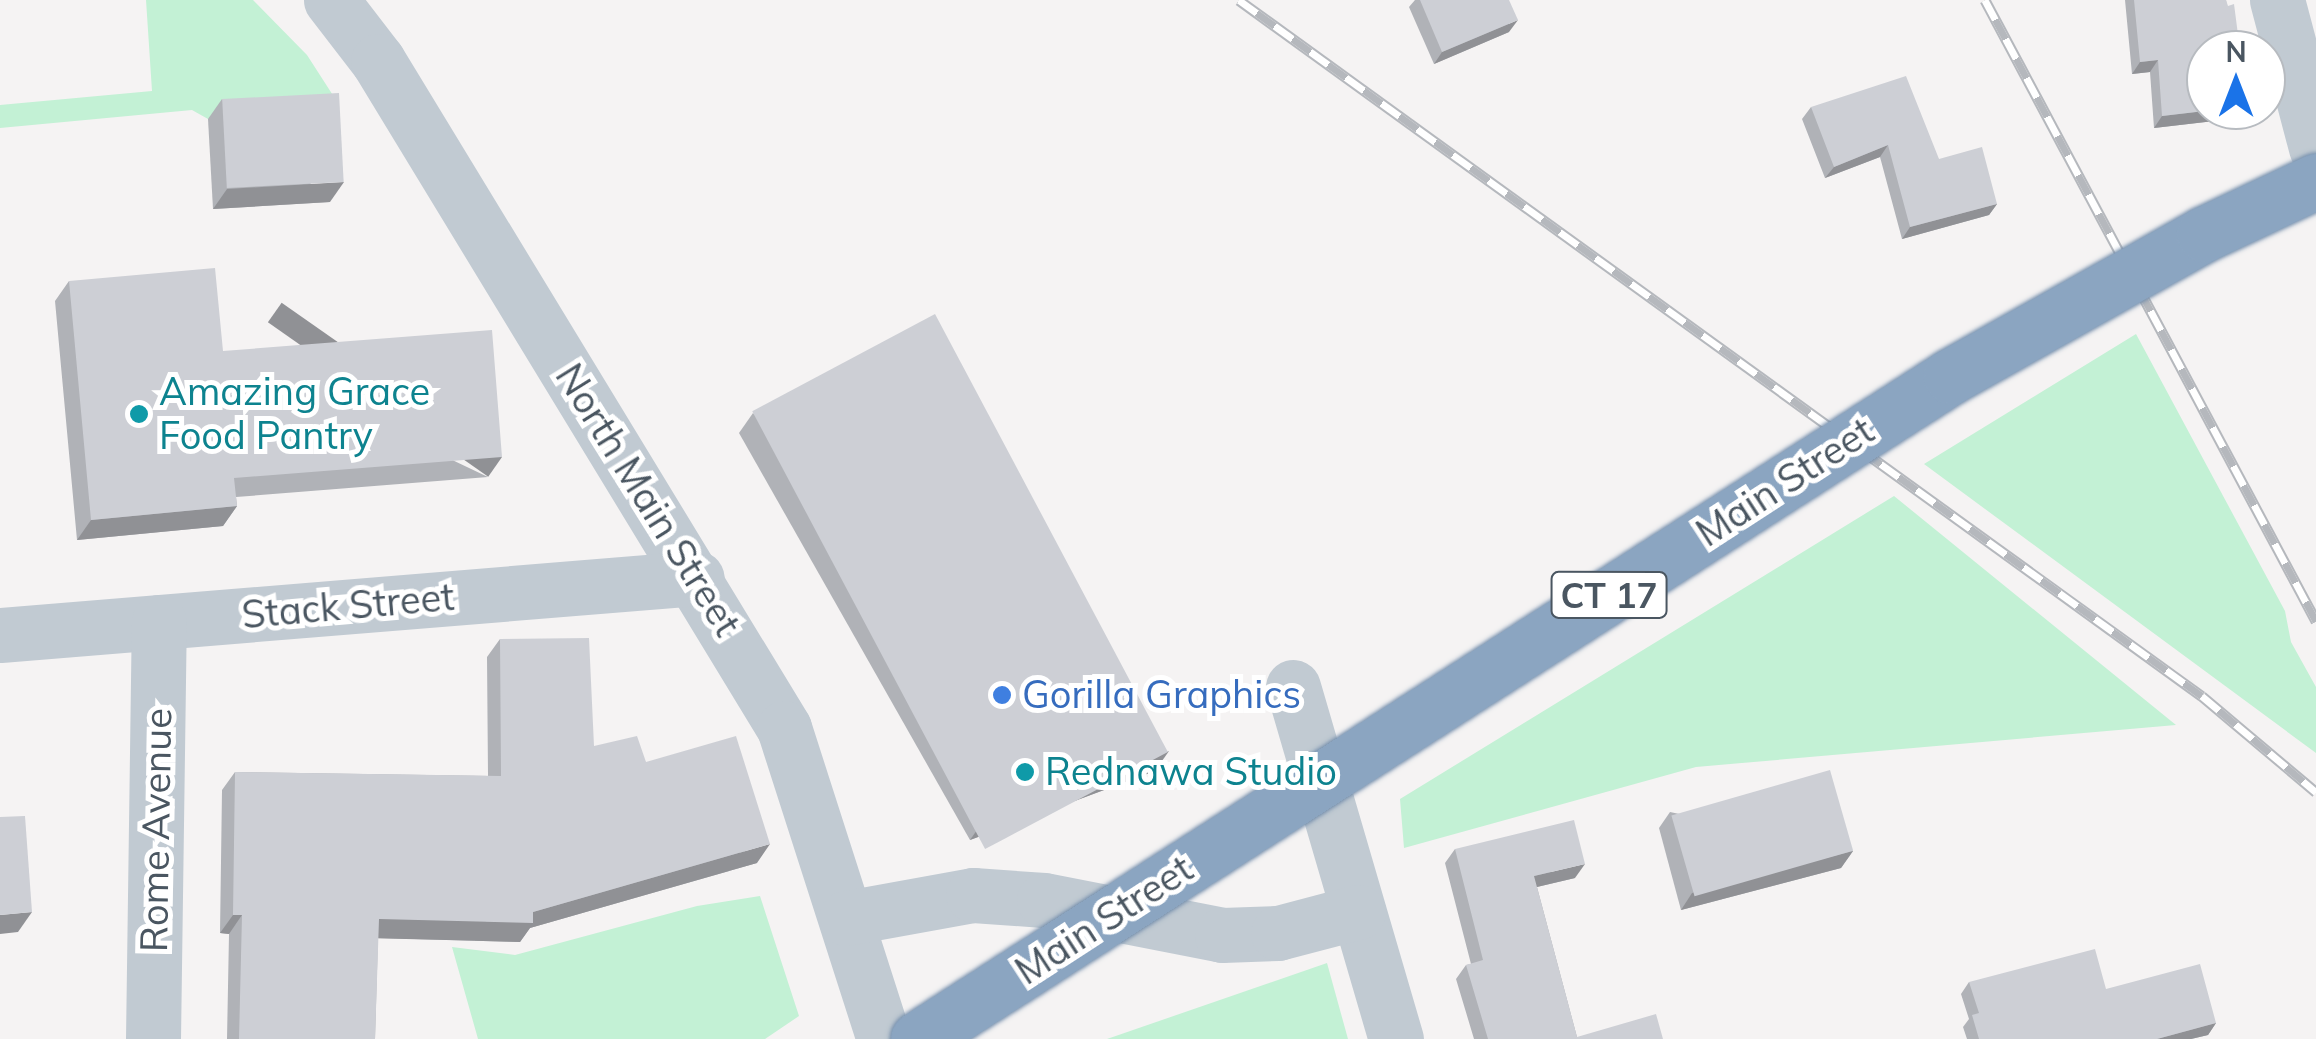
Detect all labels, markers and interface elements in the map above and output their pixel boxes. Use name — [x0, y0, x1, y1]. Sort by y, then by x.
north arrow — [2186, 30, 2286, 130]
text: N — [2225, 34, 2247, 69]
street label: North Main Street — [546, 356, 750, 644]
place label: Amazing Grace Food Pantry — [159, 369, 430, 458]
marker: Amazing Grace Food Pantry — [128, 403, 150, 425]
street label: Main Street — [1688, 408, 1882, 556]
road number: CT 17 — [1549, 565, 1669, 625]
street label: Stack Street — [240, 574, 456, 638]
place label: Gorilla Graphics — [1022, 672, 1301, 718]
marker: Gorilla Graphics — [991, 684, 1013, 706]
street label: Rome Avenue — [131, 708, 181, 952]
place label: Rednawa Studio — [1045, 749, 1337, 795]
marker: Rednawa Studio — [1014, 761, 1036, 783]
street label: Main Street — [1007, 846, 1201, 994]

